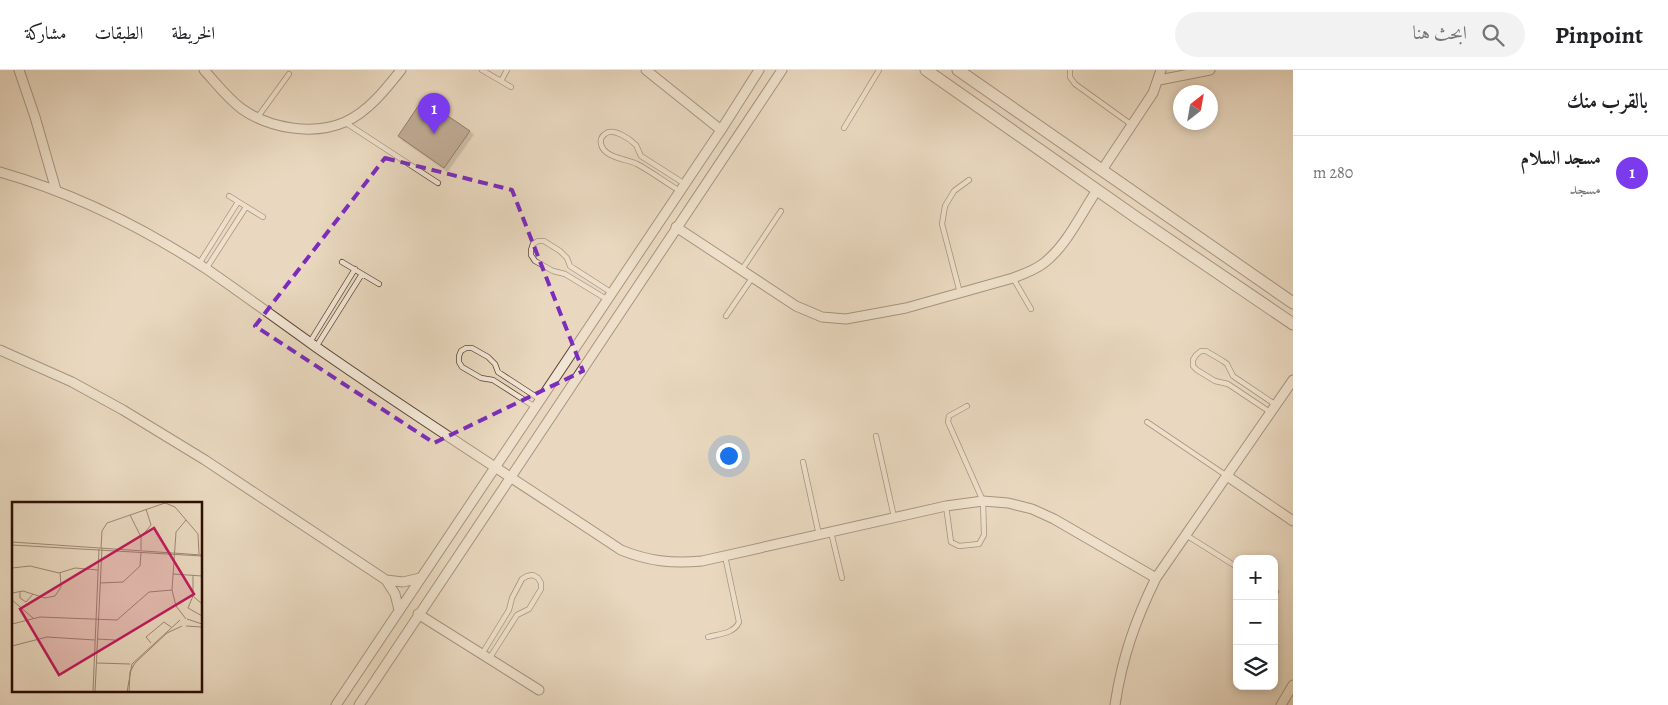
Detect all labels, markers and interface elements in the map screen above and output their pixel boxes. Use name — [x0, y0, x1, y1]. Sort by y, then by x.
search box — [1175, 12, 1525, 57]
text: Pinpoint — [1555, 19, 1643, 51]
text: ابحث هنا — [1413, 20, 1467, 46]
text: مشاركة — [25, 21, 66, 45]
text: الطبقات — [94, 21, 143, 45]
text: الخريطة — [171, 21, 215, 45]
icon: search — [1479, 21, 1507, 49]
north arrow — [1173, 85, 1218, 130]
text: بالقرب منك — [1567, 87, 1648, 115]
pin: 1 — [418, 93, 450, 134]
text: مسجد السلام — [1520, 145, 1601, 171]
text: 280 m — [1313, 162, 1353, 184]
text: 1 — [1629, 162, 1635, 184]
text: مسجد — [1570, 178, 1601, 200]
your location — [716, 443, 742, 469]
inset map — [12, 502, 202, 692]
map controls — [1233, 555, 1278, 690]
button: + — [1233, 555, 1278, 600]
button: − — [1233, 600, 1278, 645]
button: layers — [1233, 645, 1278, 690]

